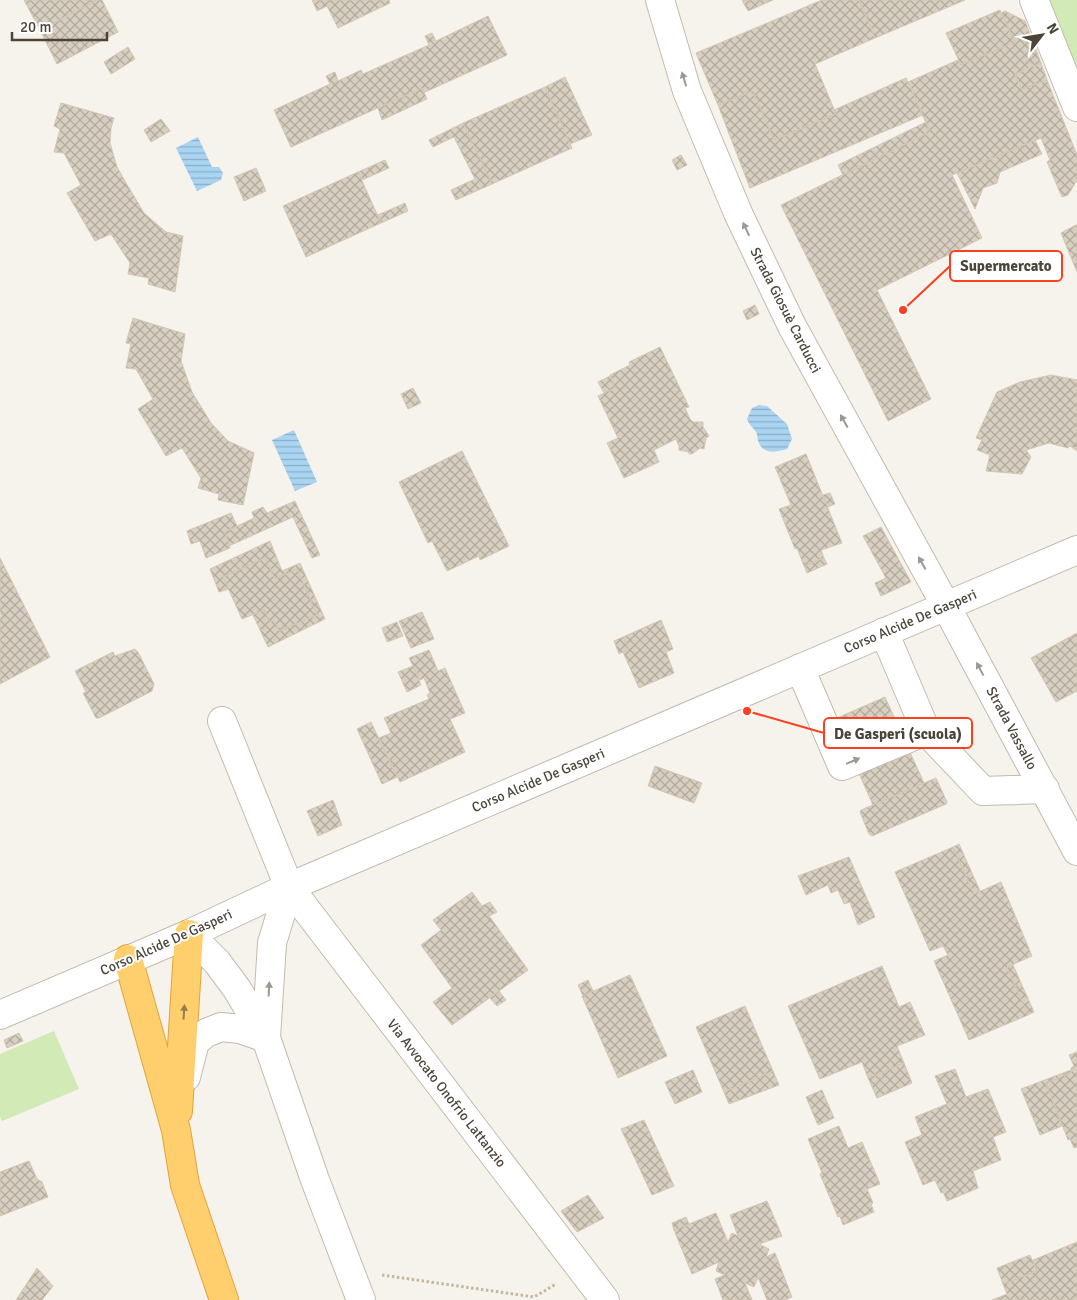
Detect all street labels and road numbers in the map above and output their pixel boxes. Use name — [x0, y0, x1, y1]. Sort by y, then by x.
street label: Strada Giosuè Carducci — [746, 245, 825, 376]
street label: Corso Alcide De Gasperi — [841, 586, 979, 657]
street label: Strada Vassallo — [983, 684, 1041, 773]
street label: Corso Alcide De Gasperi — [469, 745, 607, 816]
street label: Corso Alcide De Gasperi — [98, 906, 235, 979]
street label: Via Avvocato Onofrio Lattanzio — [383, 1016, 510, 1171]

